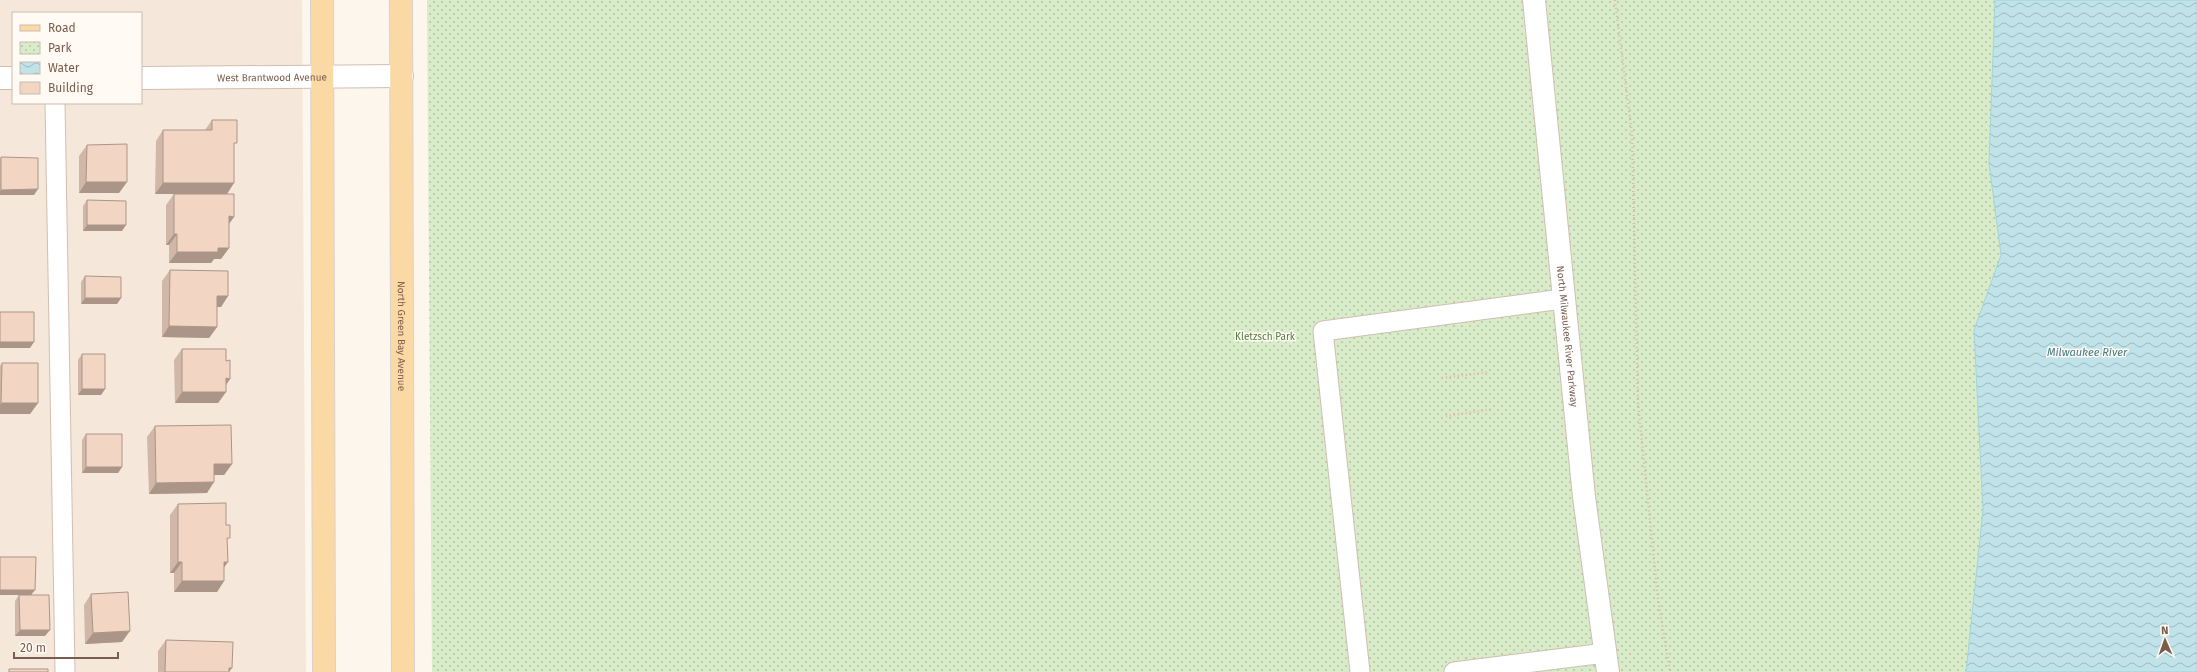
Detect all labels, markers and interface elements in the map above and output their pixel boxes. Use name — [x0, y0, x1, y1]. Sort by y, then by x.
legend — [12, 12, 142, 104]
text: Road — [48, 21, 76, 35]
text: Park — [48, 41, 72, 55]
text: Water — [48, 61, 80, 75]
street label: West Brantwood Avenue — [217, 72, 327, 84]
text: Building — [48, 81, 94, 95]
street label: North Milwaukee River Parkway — [1554, 265, 1580, 408]
street label: North Green Bay Avenue — [395, 281, 407, 391]
park label: Kletzsch Park — [1235, 331, 1296, 343]
water label: Milwaukee River — [2047, 346, 2128, 359]
north arrow — [2145, 620, 2185, 660]
text: N — [2161, 624, 2169, 637]
scale bar — [14, 634, 118, 660]
text: 20 m — [20, 641, 46, 655]

